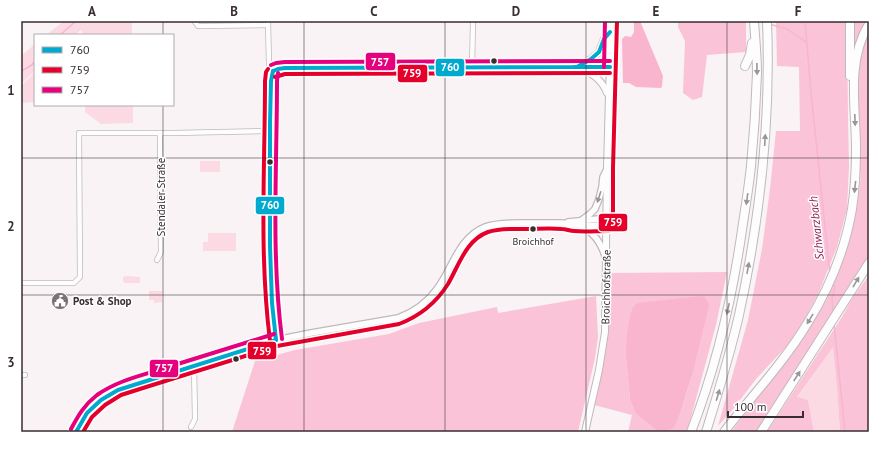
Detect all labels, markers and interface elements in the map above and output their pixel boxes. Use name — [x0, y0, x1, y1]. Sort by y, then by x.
text: A — [88, 3, 96, 20]
text: B — [230, 3, 238, 20]
text: C — [370, 3, 378, 20]
text: D — [512, 3, 520, 20]
text: E — [653, 3, 660, 20]
text: F — [795, 3, 802, 20]
legend — [34, 34, 174, 106]
text: 760 — [70, 42, 90, 57]
line badge: 757 — [365, 52, 396, 71]
text: 757 — [371, 55, 389, 69]
unlabelled marker — [489, 56, 499, 66]
line badge: 760 — [435, 58, 465, 77]
text: 760 — [441, 60, 459, 74]
text: 759 — [70, 62, 90, 77]
one-way arrow — [753, 63, 760, 75]
line badge: 759 — [397, 64, 428, 83]
text: 759 — [403, 66, 421, 80]
text: 1 — [7, 82, 15, 99]
text: 757 — [70, 82, 90, 97]
one-way arrow — [852, 114, 858, 127]
one-way arrow — [761, 134, 768, 146]
street label: Stendaler Straße — [154, 157, 168, 236]
unlabelled marker — [265, 157, 275, 167]
one-way arrow — [851, 181, 858, 193]
one-way arrow — [596, 191, 602, 203]
one-way arrow — [744, 193, 750, 205]
water label: Schwarzbach — [805, 195, 827, 261]
line badge: 760 — [255, 196, 285, 215]
text: 760 — [261, 198, 279, 212]
line badge: 759 — [598, 213, 628, 232]
text: 759 — [604, 215, 622, 229]
text: 2 — [7, 218, 15, 235]
marker: Broichhof — [528, 224, 538, 234]
place label: Broichhof — [512, 235, 554, 248]
street label: Broichhofstraße — [598, 249, 614, 325]
one-way arrow — [746, 262, 752, 275]
one-way arrow — [853, 276, 860, 288]
public building icon: Post & Shop — [50, 291, 70, 311]
place label: Post & Shop — [73, 294, 132, 308]
one-way arrow — [725, 302, 731, 315]
one-way arrow — [807, 313, 814, 325]
line badge: 759 — [247, 341, 277, 360]
text: 759 — [253, 344, 271, 358]
text: 3 — [7, 354, 15, 371]
unlabelled marker — [231, 354, 241, 364]
line badge: 757 — [149, 359, 179, 378]
text: 757 — [155, 361, 173, 375]
one-way arrow — [794, 370, 801, 381]
one-way arrow — [715, 388, 721, 400]
scale bar — [728, 393, 803, 419]
text: 100 m — [734, 399, 767, 414]

